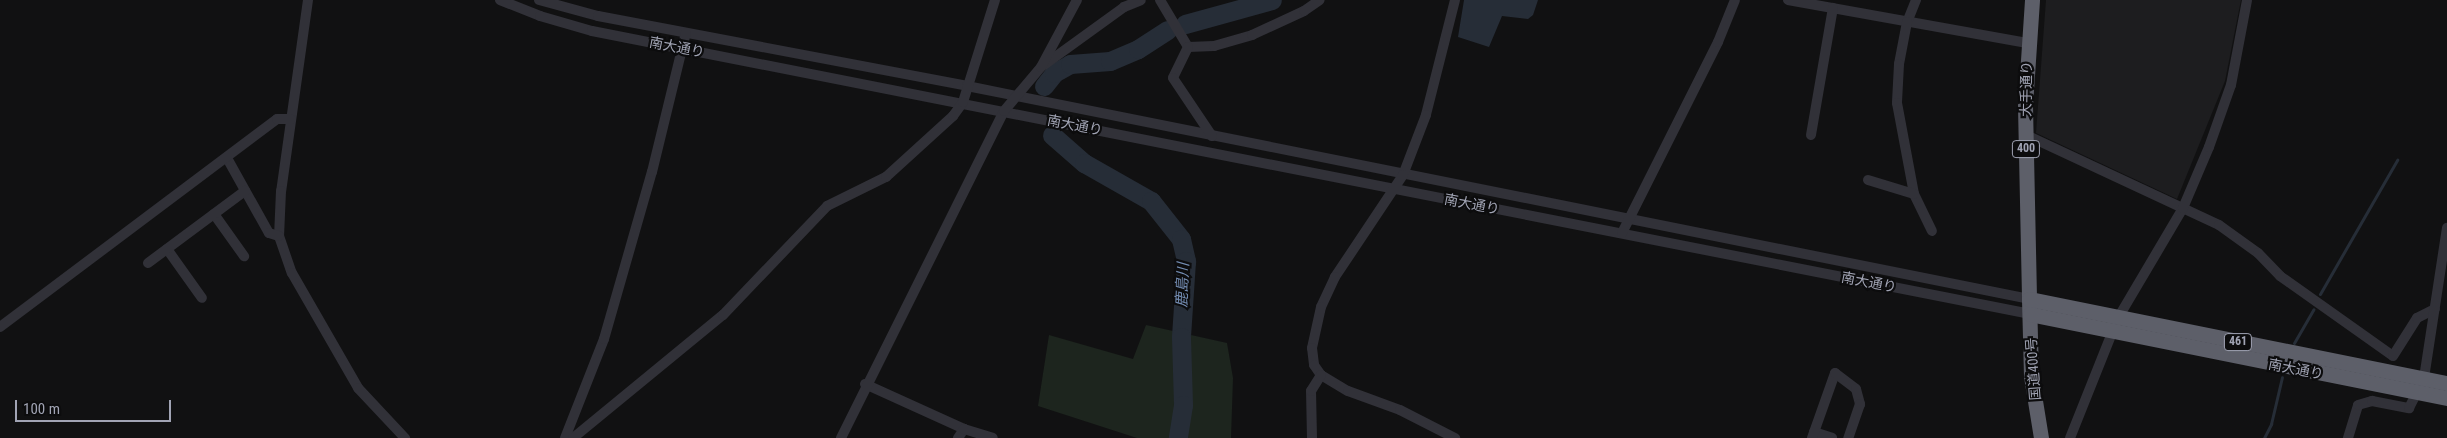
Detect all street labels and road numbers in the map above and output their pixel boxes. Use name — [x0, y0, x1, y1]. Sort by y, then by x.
street label: 南大通り — [648, 33, 706, 61]
street label: 大手通り — [2017, 61, 2035, 117]
street label: 南大通り — [1046, 111, 1104, 139]
road number: 400 — [2011, 140, 2041, 158]
street label: 南大通り — [1443, 190, 1501, 218]
street label: 南大通り — [1840, 268, 1898, 296]
road number: 461 — [2223, 332, 2253, 352]
street label: 国道400号 — [2022, 337, 2044, 401]
street label: 南大通り — [2267, 355, 2325, 383]

